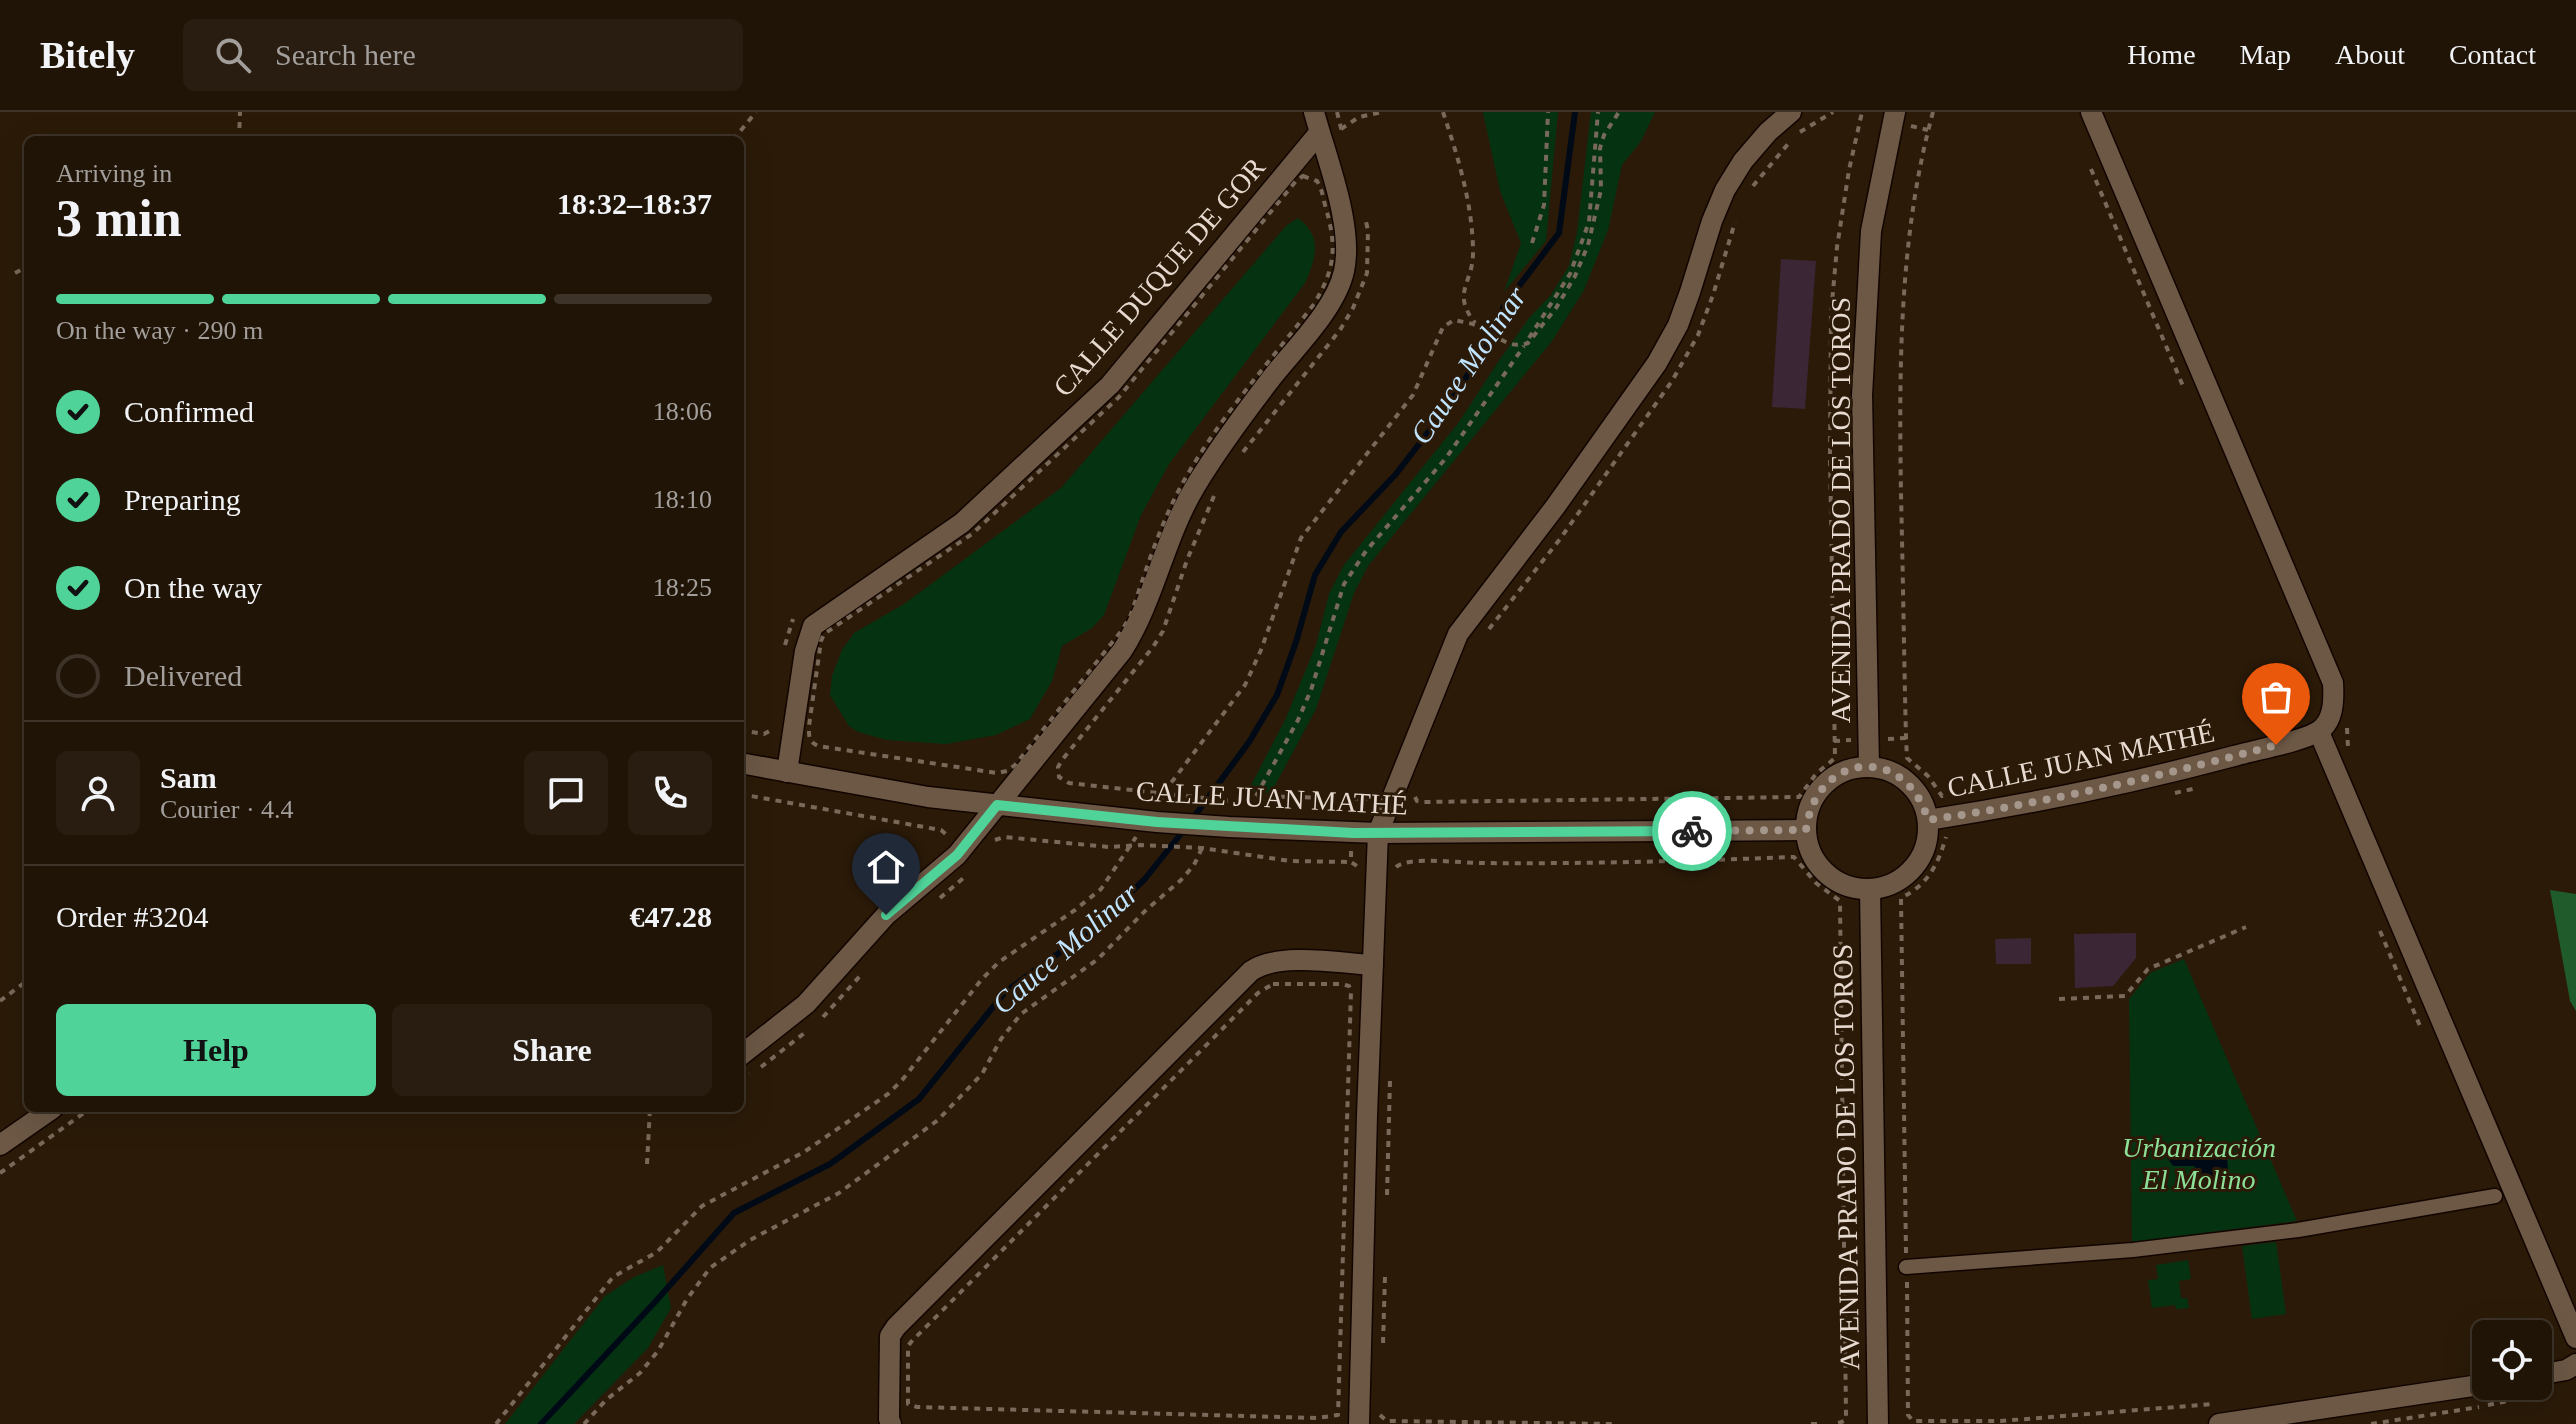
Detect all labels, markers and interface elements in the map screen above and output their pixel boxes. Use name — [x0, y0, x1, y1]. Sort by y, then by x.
search box — [183, 19, 743, 91]
icon: search — [211, 33, 255, 77]
text: Bitely — [40, 34, 135, 76]
text: Search here — [275, 38, 416, 71]
text: Home — [2127, 39, 2196, 70]
text: Map — [2240, 39, 2291, 70]
text: About — [2335, 39, 2405, 70]
text: Contact — [2449, 39, 2536, 70]
street label: CALLE DUQUE DE GOR — [1047, 151, 1271, 403]
text: Arriving in — [56, 159, 172, 188]
text: 18:32–18:37 — [557, 187, 712, 220]
text: 3 min — [56, 190, 182, 247]
water label: Cauce Molinar — [1403, 280, 1533, 450]
street label: AVENIDA PRADO DE LOS TOROS — [1825, 297, 1856, 723]
text: On the way · 290 m — [56, 316, 263, 345]
icon: check — [56, 390, 100, 434]
text: Confirmed — [124, 395, 254, 428]
text: 18:06 — [653, 397, 712, 426]
icon: check — [56, 478, 100, 522]
text: Preparing — [124, 483, 241, 516]
text: 18:10 — [653, 485, 712, 514]
icon: check — [56, 566, 100, 610]
text: On the way — [124, 571, 262, 604]
text: 18:25 — [653, 573, 712, 602]
text: Delivered — [124, 659, 242, 692]
pin — [2242, 663, 2310, 745]
icon: bag — [2254, 675, 2298, 719]
street label: CALLE JUAN MATHÉ — [1945, 717, 2217, 803]
button: person — [56, 751, 140, 835]
button: chat — [524, 751, 608, 835]
button: phone — [628, 751, 712, 835]
text: Sam — [160, 761, 217, 794]
street label: CALLE JUAN MATHÉ — [1135, 775, 1409, 821]
courier — [1652, 791, 1732, 871]
text: Courier · 4.4 — [160, 795, 294, 824]
icon: bike — [1670, 809, 1714, 853]
pin — [852, 833, 920, 915]
icon: home — [864, 845, 908, 889]
water label: Cauce Molinar — [985, 875, 1145, 1020]
text: Order #3204 — [56, 900, 208, 933]
text: €47.28 — [630, 900, 712, 933]
street label: AVENIDA PRADO DE LOS TOROS — [1827, 944, 1865, 1370]
button: Help — [56, 1004, 376, 1096]
button: Share — [392, 1004, 712, 1096]
park label: Urbanización El Molino — [2122, 1132, 2276, 1195]
map controls — [2472, 1320, 2552, 1400]
button: locate — [2472, 1320, 2552, 1400]

